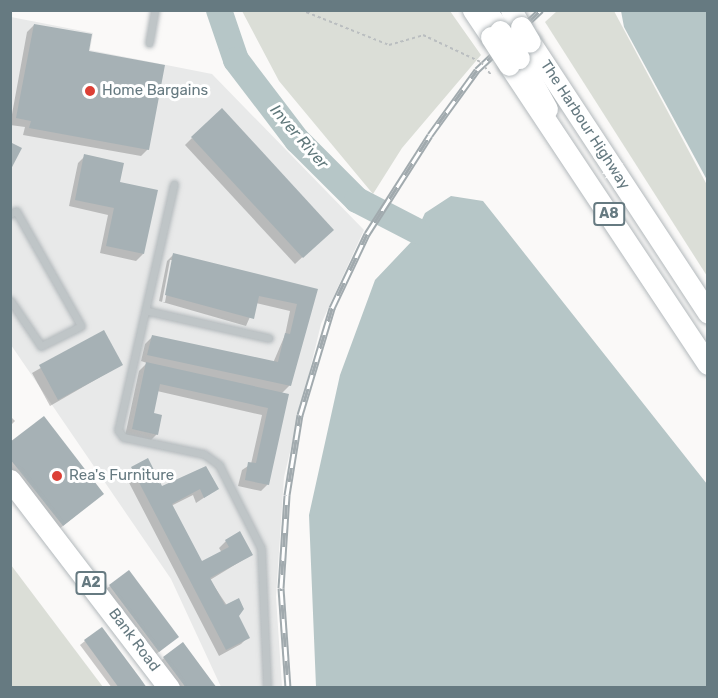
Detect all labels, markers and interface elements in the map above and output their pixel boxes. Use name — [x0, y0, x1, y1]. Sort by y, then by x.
street label: The Harbour Highway — [536, 57, 634, 193]
place label: Home Bargains — [102, 82, 208, 100]
marker: Home Bargains — [83, 84, 97, 98]
water label: Inver River — [266, 101, 332, 173]
road number: A8 — [592, 203, 626, 225]
place label: Rea's Furniture — [69, 467, 174, 485]
marker: Rea's Furniture — [50, 469, 64, 483]
road number: A2 — [74, 572, 107, 594]
street label: Bank Road — [104, 605, 164, 675]

